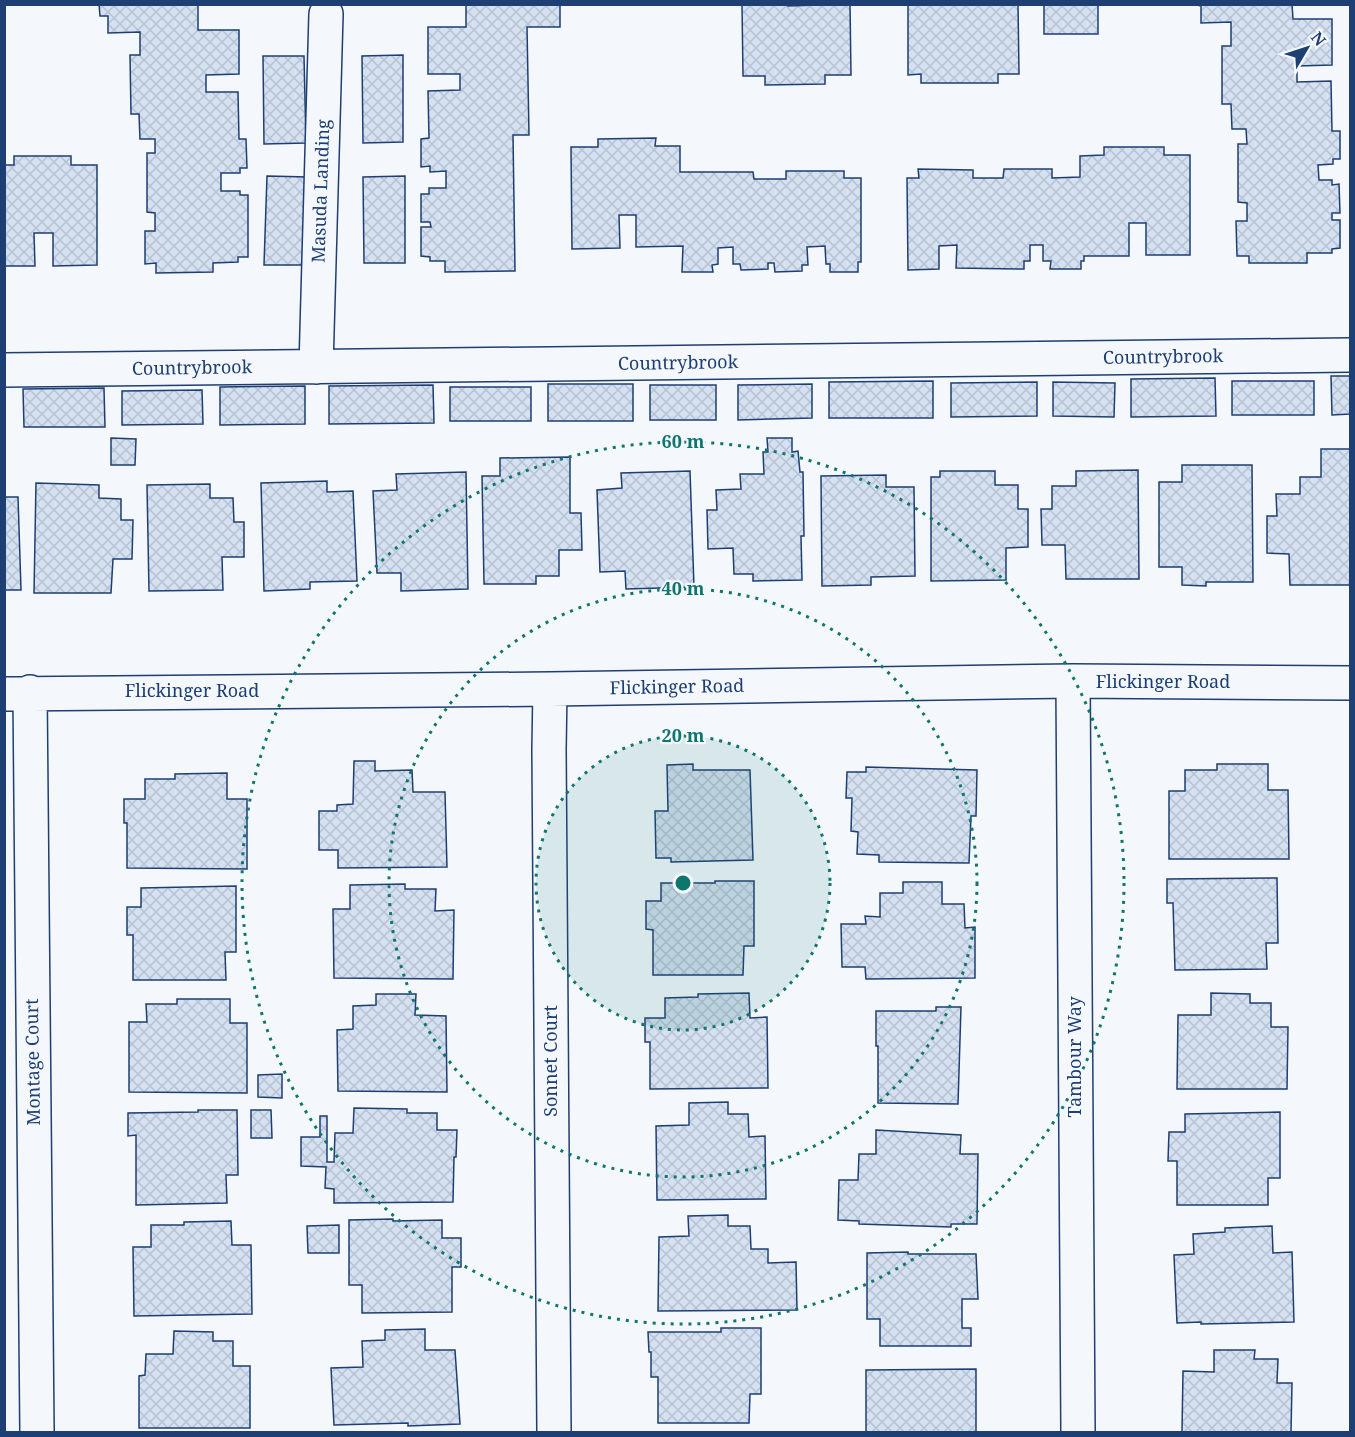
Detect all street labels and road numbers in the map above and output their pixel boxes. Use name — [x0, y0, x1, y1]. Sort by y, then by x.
street label: Masuda Landing — [306, 119, 335, 263]
street label: Countrybrook — [1103, 343, 1224, 369]
street label: Countrybrook — [618, 349, 739, 375]
street label: Countrybrook — [132, 354, 253, 380]
street label: Flickinger Road — [1096, 669, 1230, 693]
street label: Flickinger Road — [609, 673, 744, 699]
street label: Flickinger Road — [125, 678, 259, 702]
street label: Tambour Way — [1062, 996, 1086, 1118]
street label: Montage Court — [19, 998, 45, 1126]
street label: Sonnet Court — [538, 1005, 562, 1117]

